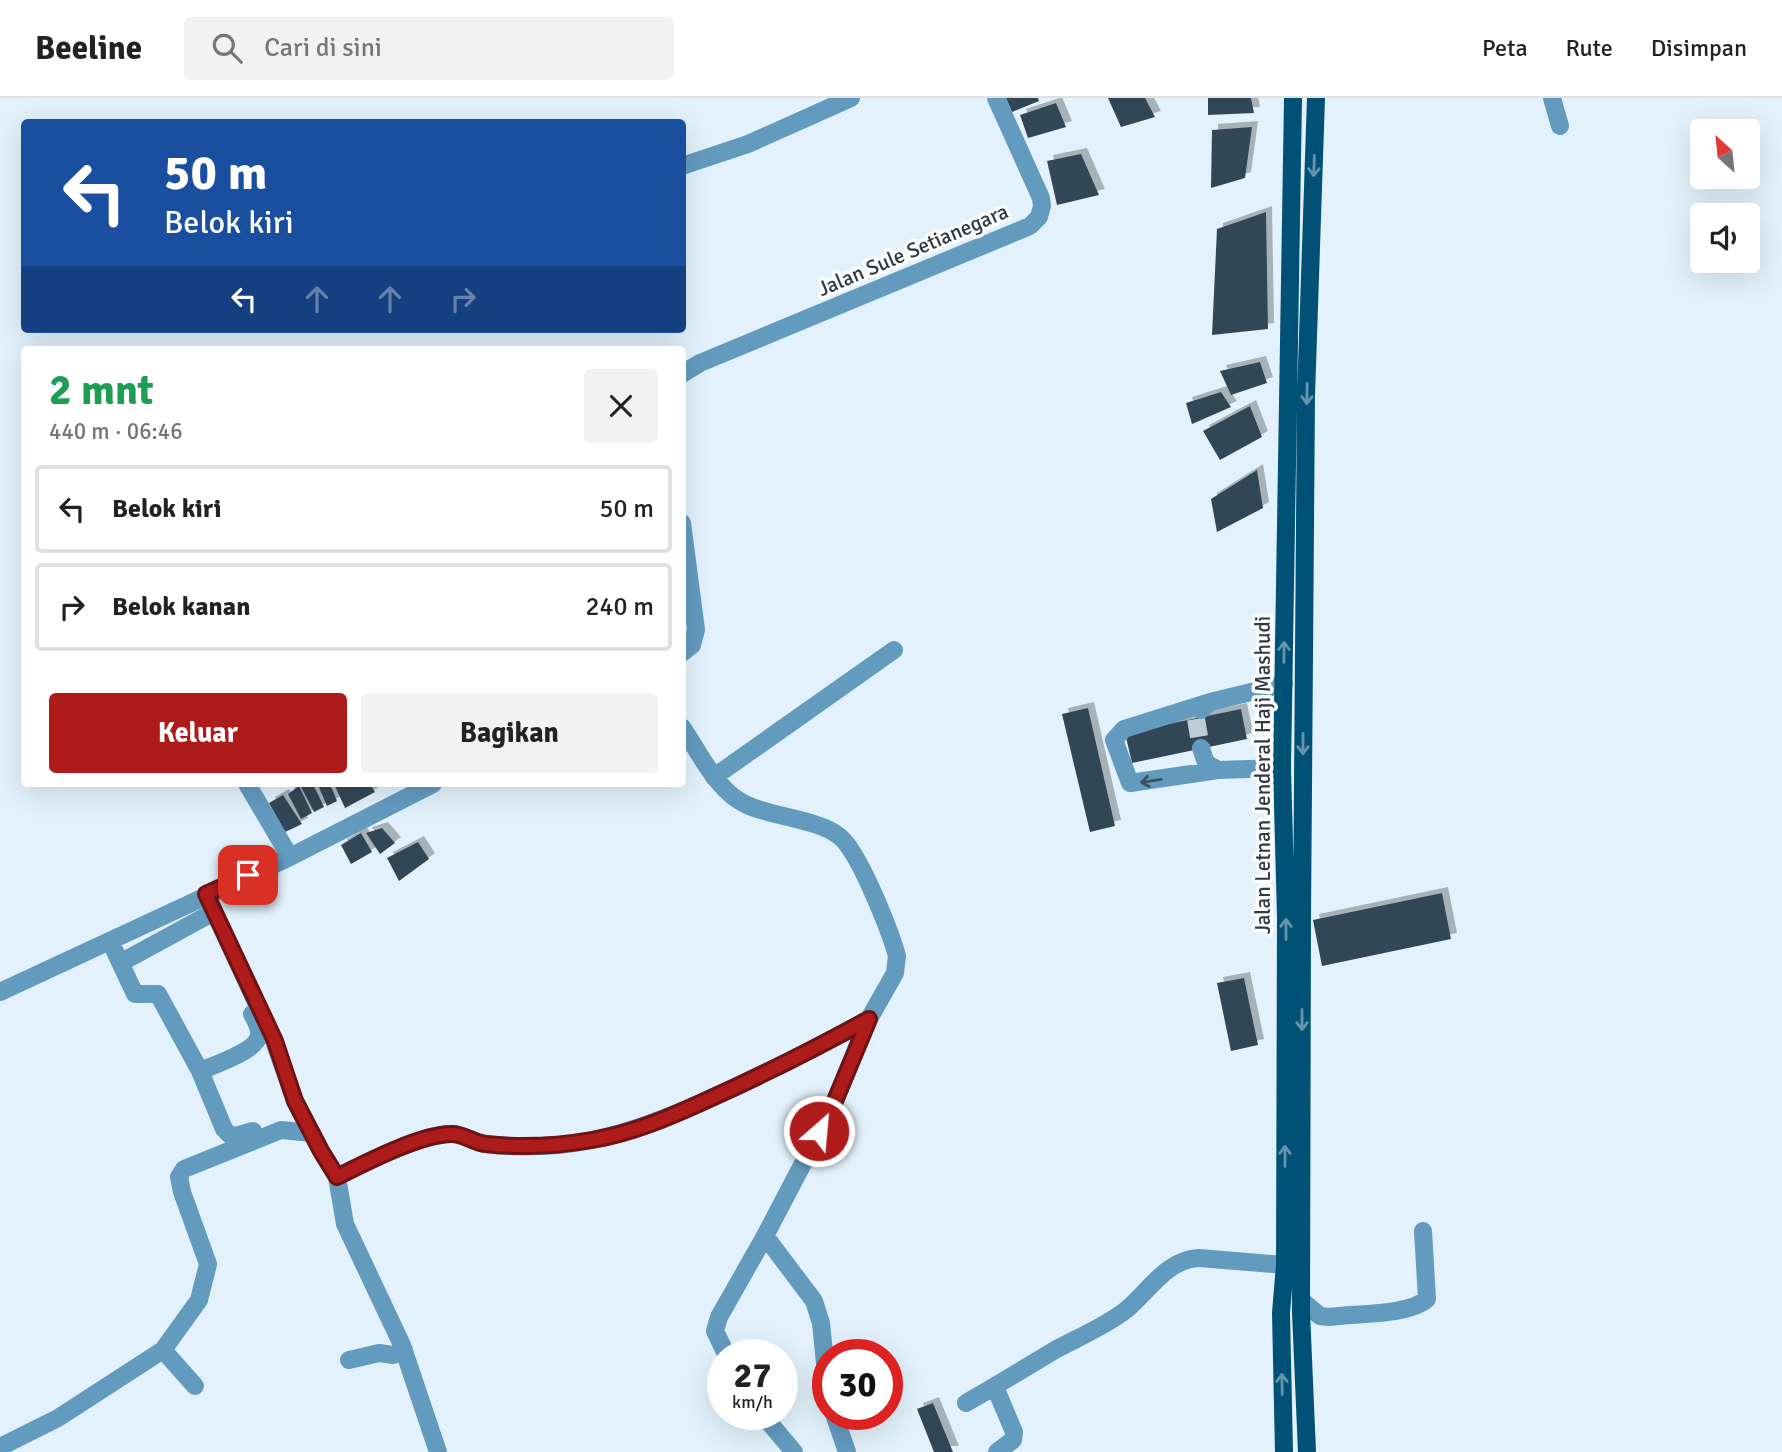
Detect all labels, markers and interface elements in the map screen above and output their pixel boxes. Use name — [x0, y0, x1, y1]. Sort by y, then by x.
search box — [184, 17, 674, 80]
text: Beeline — [35, 28, 142, 69]
icon: search — [208, 29, 246, 67]
text: Cari di sini — [264, 32, 382, 64]
text: Peta — [1482, 33, 1528, 63]
text: Rute — [1566, 33, 1613, 63]
text: Disimpan — [1651, 33, 1747, 63]
north arrow — [1690, 119, 1760, 189]
map controls — [1690, 119, 1760, 273]
text: 50 m — [164, 143, 267, 203]
icon: left — [49, 147, 140, 238]
one-way arrow — [1308, 154, 1321, 177]
street label: Jalan Sule Setianegara — [814, 198, 1012, 302]
text: Belok kiri — [164, 203, 294, 242]
button: sound — [1690, 203, 1760, 273]
icon: left — [225, 280, 263, 318]
icon: ahead — [298, 280, 336, 318]
icon: ahead — [371, 280, 409, 318]
icon: right — [444, 280, 482, 318]
text: 2 mnt — [49, 365, 154, 416]
button: close — [584, 369, 658, 443]
one-way arrow — [1300, 382, 1313, 405]
text: 440 m · 06:46 — [49, 417, 183, 446]
icon: left — [53, 490, 91, 528]
text: Belok kiri — [112, 493, 221, 525]
text: 50 m — [599, 493, 654, 525]
icon: right — [53, 588, 91, 626]
text: Belok kanan — [112, 591, 250, 623]
text: 240 m — [585, 591, 654, 623]
street label: Jalan Letnan Jenderal Haji Mashudi — [1250, 616, 1276, 934]
one-way arrow — [1277, 641, 1291, 664]
button: Keluar — [49, 693, 347, 773]
button: Bagikan — [361, 693, 658, 773]
one-way arrow — [1296, 732, 1310, 755]
one-way arrow — [1140, 775, 1163, 788]
pin — [218, 845, 278, 905]
icon: arrive — [229, 856, 267, 894]
one-way arrow — [1279, 918, 1293, 941]
one-way arrow — [1295, 1008, 1309, 1031]
position arrow — [782, 1094, 856, 1168]
one-way arrow — [1278, 1145, 1292, 1168]
speed limit sign: 30 — [812, 1339, 903, 1430]
text: 27 — [734, 1354, 771, 1397]
one-way arrow — [1276, 1373, 1289, 1396]
text: km/h — [732, 1391, 773, 1413]

